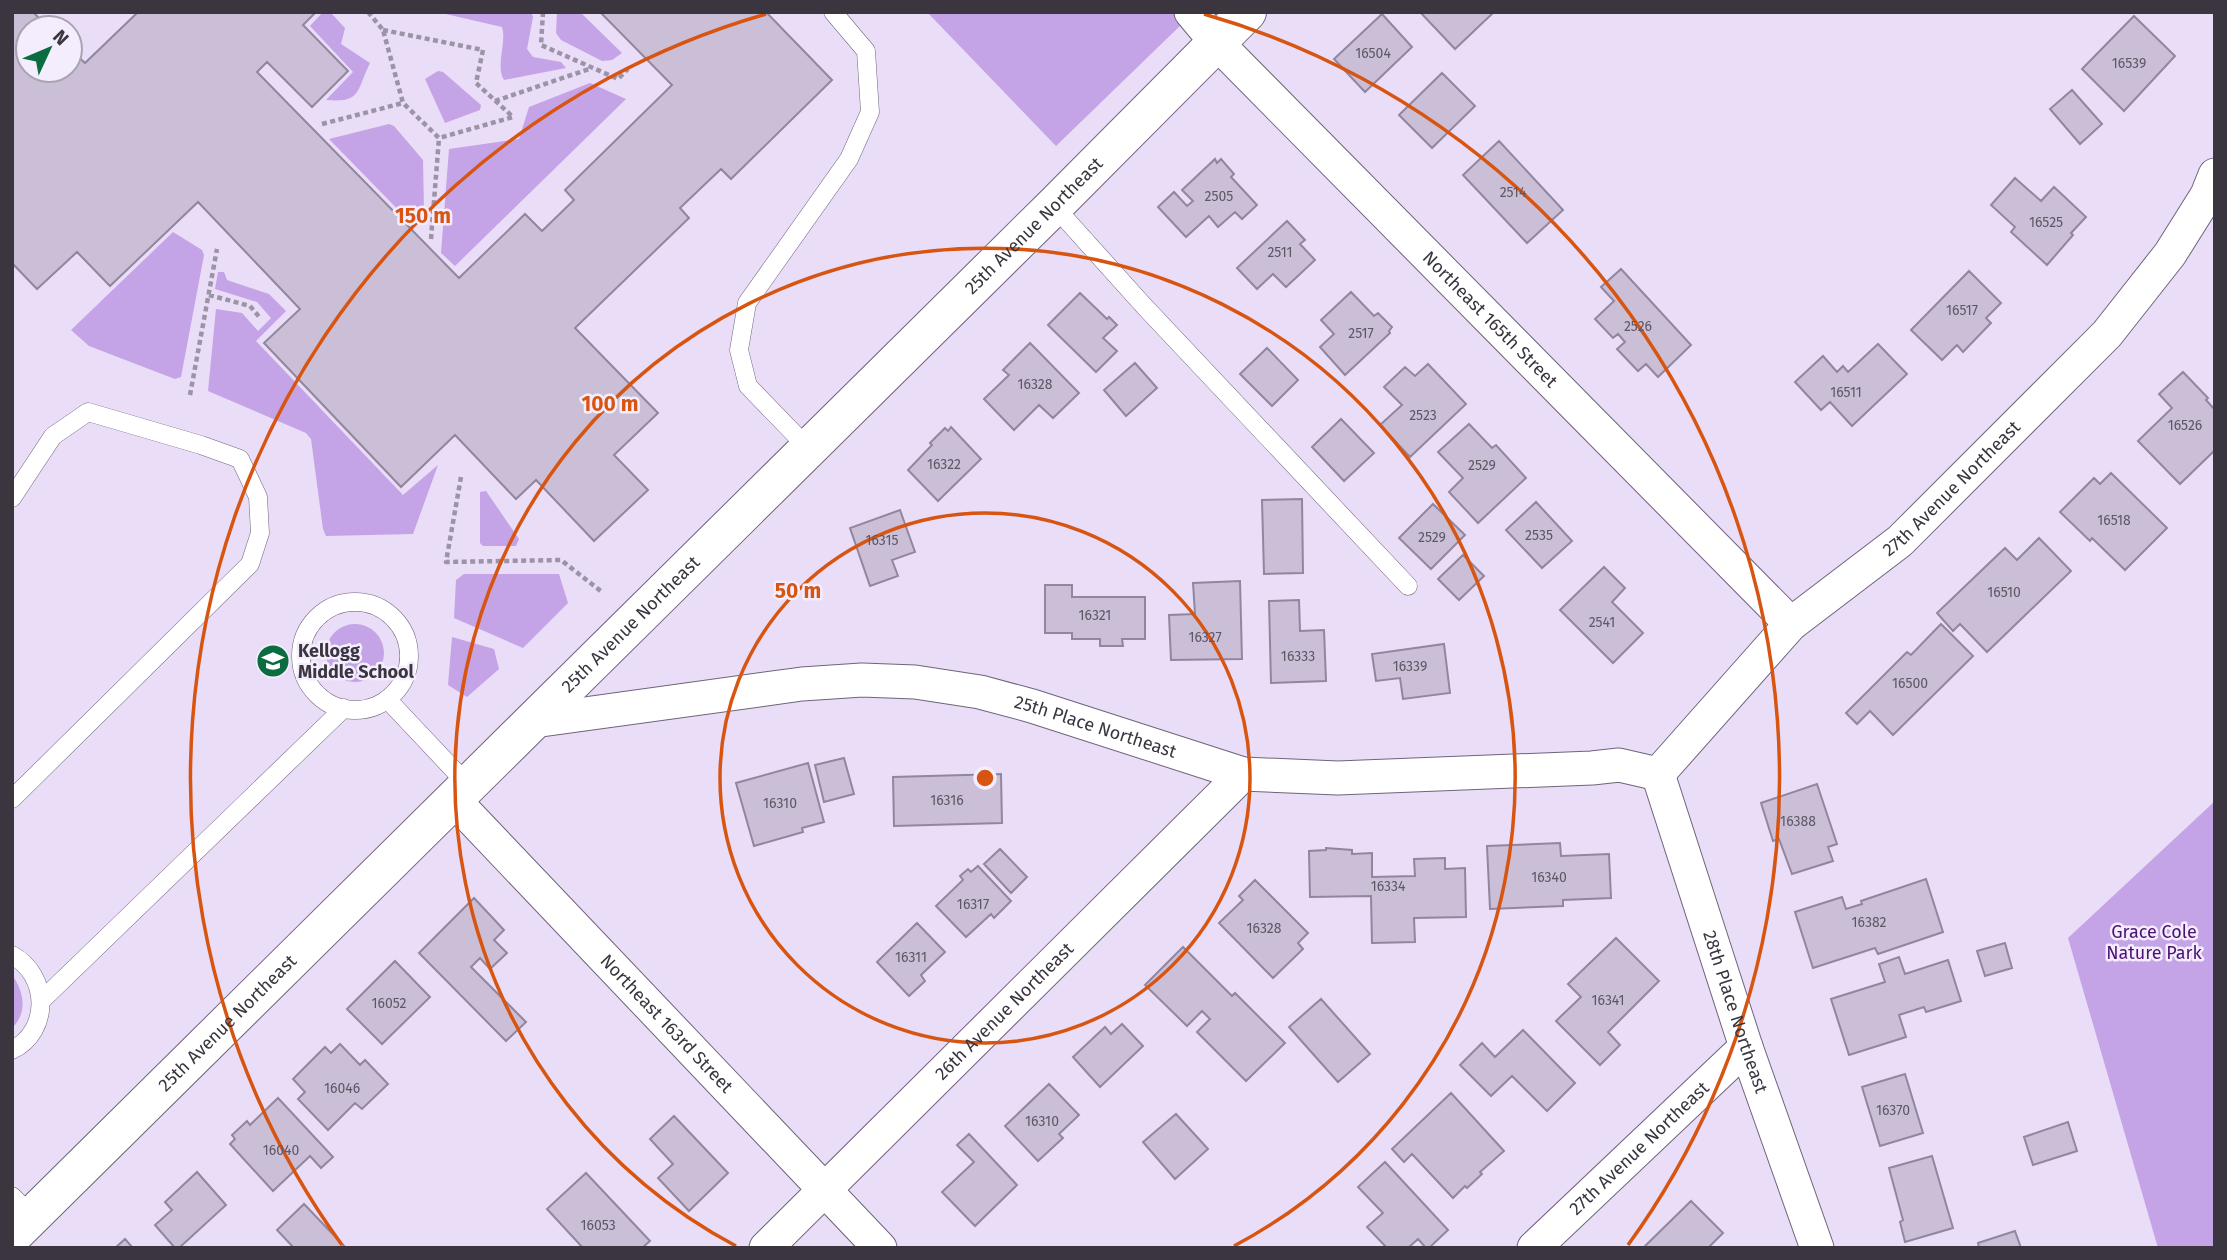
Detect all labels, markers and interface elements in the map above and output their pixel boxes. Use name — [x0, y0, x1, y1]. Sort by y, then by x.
north arrow — [14, 14, 84, 84]
text: N — [48, 25, 74, 50]
house number: 16504 — [1355, 45, 1391, 62]
house number: 16539 — [2112, 55, 2146, 72]
street label: 25th Avenue Northeast — [960, 152, 1108, 299]
house number: 2514 — [1500, 184, 1527, 201]
house number: 2505 — [1205, 188, 1233, 205]
text: 150 m — [395, 203, 451, 229]
house number: 16525 — [2029, 214, 2063, 231]
house number: 2511 — [1267, 244, 1293, 261]
street label: Northeast 165th Street — [1418, 247, 1562, 392]
house number: 16517 — [1946, 302, 1978, 319]
house number: 2526 — [1624, 318, 1652, 335]
house number: 2517 — [1348, 325, 1374, 342]
house number: 16328 — [1018, 376, 1053, 393]
house number: 16511 — [1830, 384, 1862, 401]
text: 100 m — [581, 391, 639, 417]
house number: 2523 — [1409, 407, 1437, 424]
street label: 27th Avenue Northeast — [1879, 416, 2025, 561]
house number: 16526 — [2168, 417, 2202, 434]
house number: 16322 — [927, 456, 961, 473]
house number: 2529 — [1468, 457, 1496, 474]
house number: 16518 — [2097, 512, 2131, 529]
house number: 2535 — [1525, 527, 1553, 544]
house number: 2529 — [1418, 529, 1446, 546]
house number: 16315 — [865, 532, 899, 549]
street label: 25th Avenue Northeast — [557, 551, 705, 697]
text: 50 m — [775, 578, 821, 604]
house number: 16510 — [1987, 584, 2021, 601]
house number: 16321 — [1079, 607, 1111, 624]
house number: 2541 — [1589, 614, 1615, 631]
house number: 16327 — [1188, 629, 1222, 646]
place label: Kellogg Middle School — [298, 640, 415, 683]
school or university icon: Kellogg Middle School — [254, 642, 292, 680]
house number: 16333 — [1281, 648, 1315, 665]
house number: 16339 — [1393, 658, 1427, 675]
house number: 16500 — [1892, 675, 1928, 692]
street label: 25th Place Northeast — [1012, 691, 1180, 763]
centre of rings — [973, 766, 997, 790]
house number: 16316 — [930, 792, 964, 809]
house number: 16310 — [763, 795, 797, 812]
house number: 16388 — [1780, 813, 1816, 830]
house number: 16340 — [1531, 869, 1567, 886]
house number: 16334 — [1371, 878, 1406, 895]
house number: 16317 — [957, 896, 989, 913]
house number: 16382 — [1852, 914, 1887, 931]
house number: 16328 — [1247, 920, 1282, 937]
park label: Grace Cole Nature Park — [2106, 921, 2203, 964]
street label: 28th Place Northeast — [1698, 928, 1773, 1096]
street label: 26th Avenue Northeast — [931, 937, 1078, 1085]
house number: 16311 — [895, 949, 927, 966]
street label: 25th Avenue Northeast — [154, 950, 301, 1096]
street label: Northeast 163rd Street — [596, 950, 738, 1098]
house number: 16341 — [1592, 992, 1625, 1009]
house number: 16052 — [371, 995, 407, 1012]
street label: 27th Avenue Northeast — [1565, 1077, 1714, 1220]
house number: 16046 — [324, 1080, 360, 1097]
house number: 16370 — [1876, 1102, 1910, 1119]
house number: 16310 — [1025, 1113, 1059, 1130]
house number: 16040 — [263, 1142, 299, 1159]
house number: 16053 — [580, 1217, 616, 1234]

